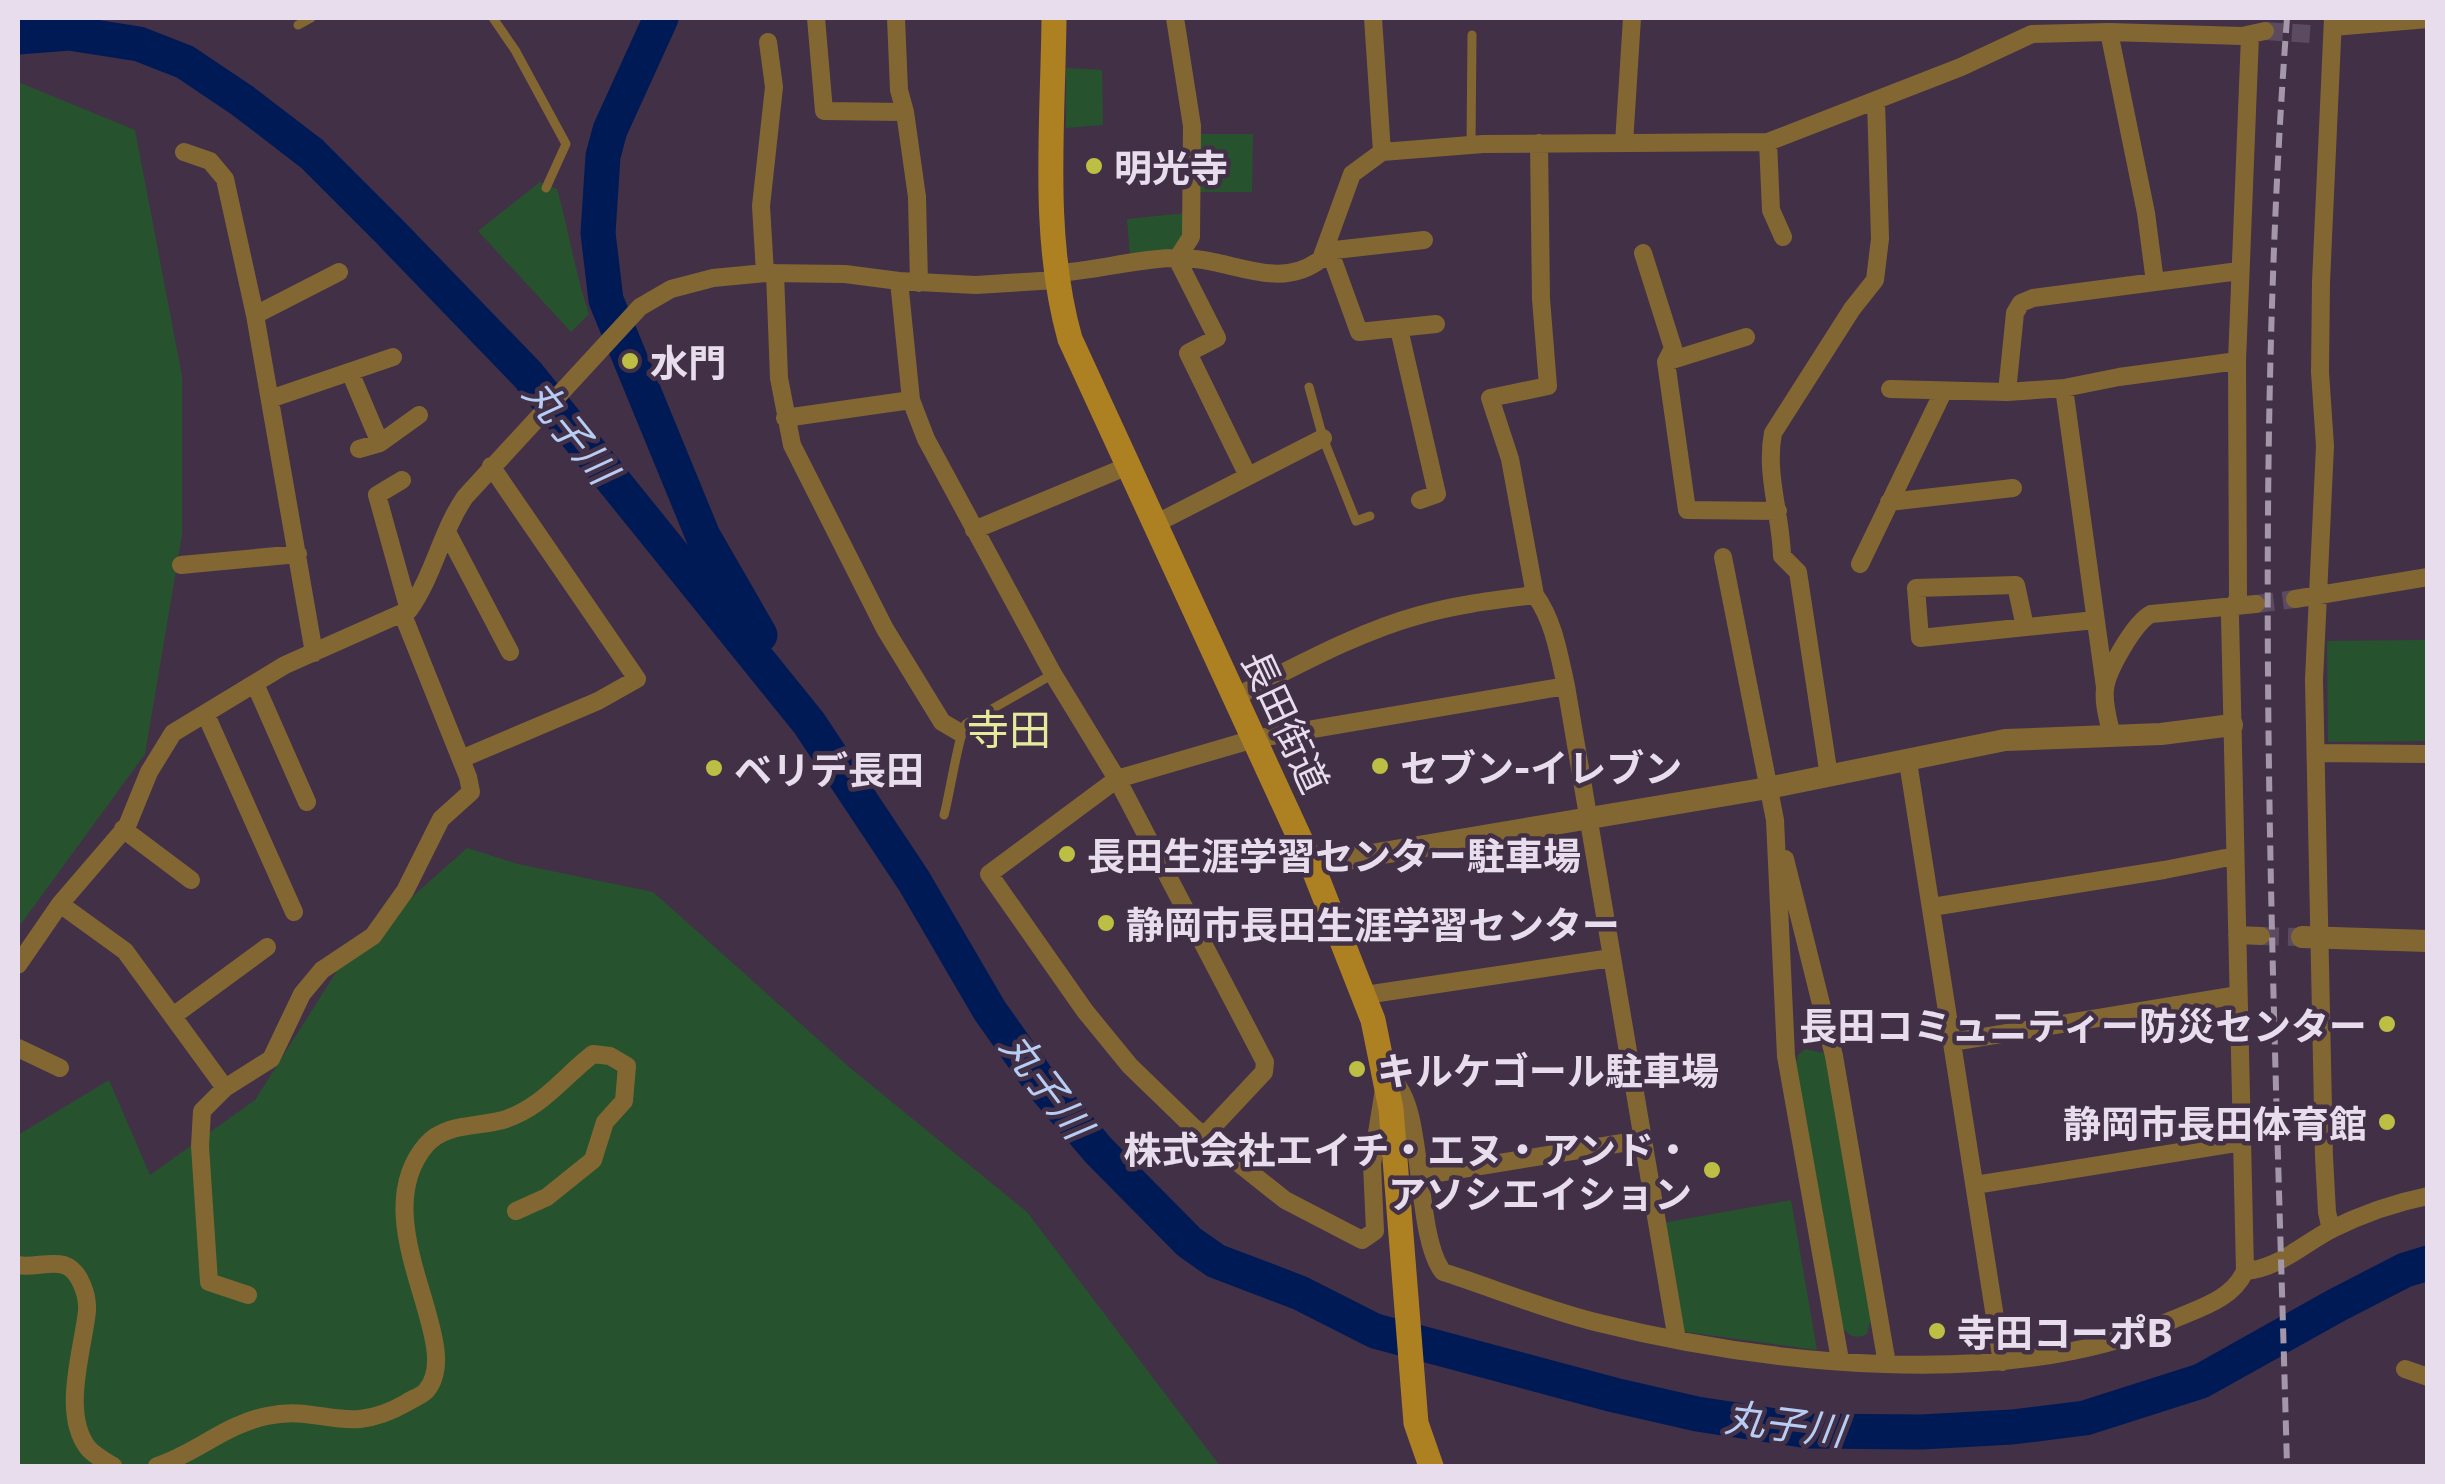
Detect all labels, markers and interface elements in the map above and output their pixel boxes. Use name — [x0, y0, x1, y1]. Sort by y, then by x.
place label: 明光寺 — [1114, 143, 1228, 190]
marker: 明光寺 — [1083, 155, 1105, 177]
place label: 水門 — [650, 338, 726, 385]
marker: 水門 — [619, 350, 641, 372]
water label: 丸子川 — [515, 368, 631, 495]
street label: 長田街道 — [1234, 642, 1340, 800]
district label: 寺田 — [967, 702, 1051, 754]
place label: セブン-イレブン — [1400, 743, 1682, 790]
place label: ベリデ長田 — [734, 745, 924, 792]
marker: セブン-イレブン — [1369, 755, 1391, 777]
marker: ベリデ長田 — [703, 757, 725, 779]
place label: 長田生涯学習センター駐車場 — [1087, 831, 1581, 878]
marker: 長田生涯学習センター駐車場 — [1056, 843, 1078, 865]
place label: 静岡市長田生涯学習センター — [1126, 900, 1620, 947]
marker: 静岡市長田生涯学習センター — [1095, 912, 1117, 934]
place label: 長田コミュニティー防災センター — [1799, 1001, 2367, 1048]
marker: 長田コミュニティー防災センター — [2376, 1013, 2398, 1035]
water label: 丸子川 — [992, 1021, 1106, 1150]
place label: キルケゴール駐車場 — [1377, 1046, 1719, 1093]
marker: キルケゴール駐車場 — [1346, 1058, 1368, 1080]
place label: 静岡市長田体育館 — [2063, 1099, 2367, 1146]
marker: 静岡市長田体育館 — [2376, 1111, 2398, 1133]
place label: 株式会社エイチ・エヌ・アンド・ アソシエイション — [1124, 1125, 1692, 1216]
marker: 株式会社エイチ・エヌ・アンド・ アソシエイション — [1701, 1159, 1723, 1181]
place label: 寺田コーポB — [1957, 1308, 2172, 1355]
marker: 寺田コーポB — [1926, 1320, 1948, 1342]
water label: 丸子川 — [1722, 1390, 1852, 1454]

